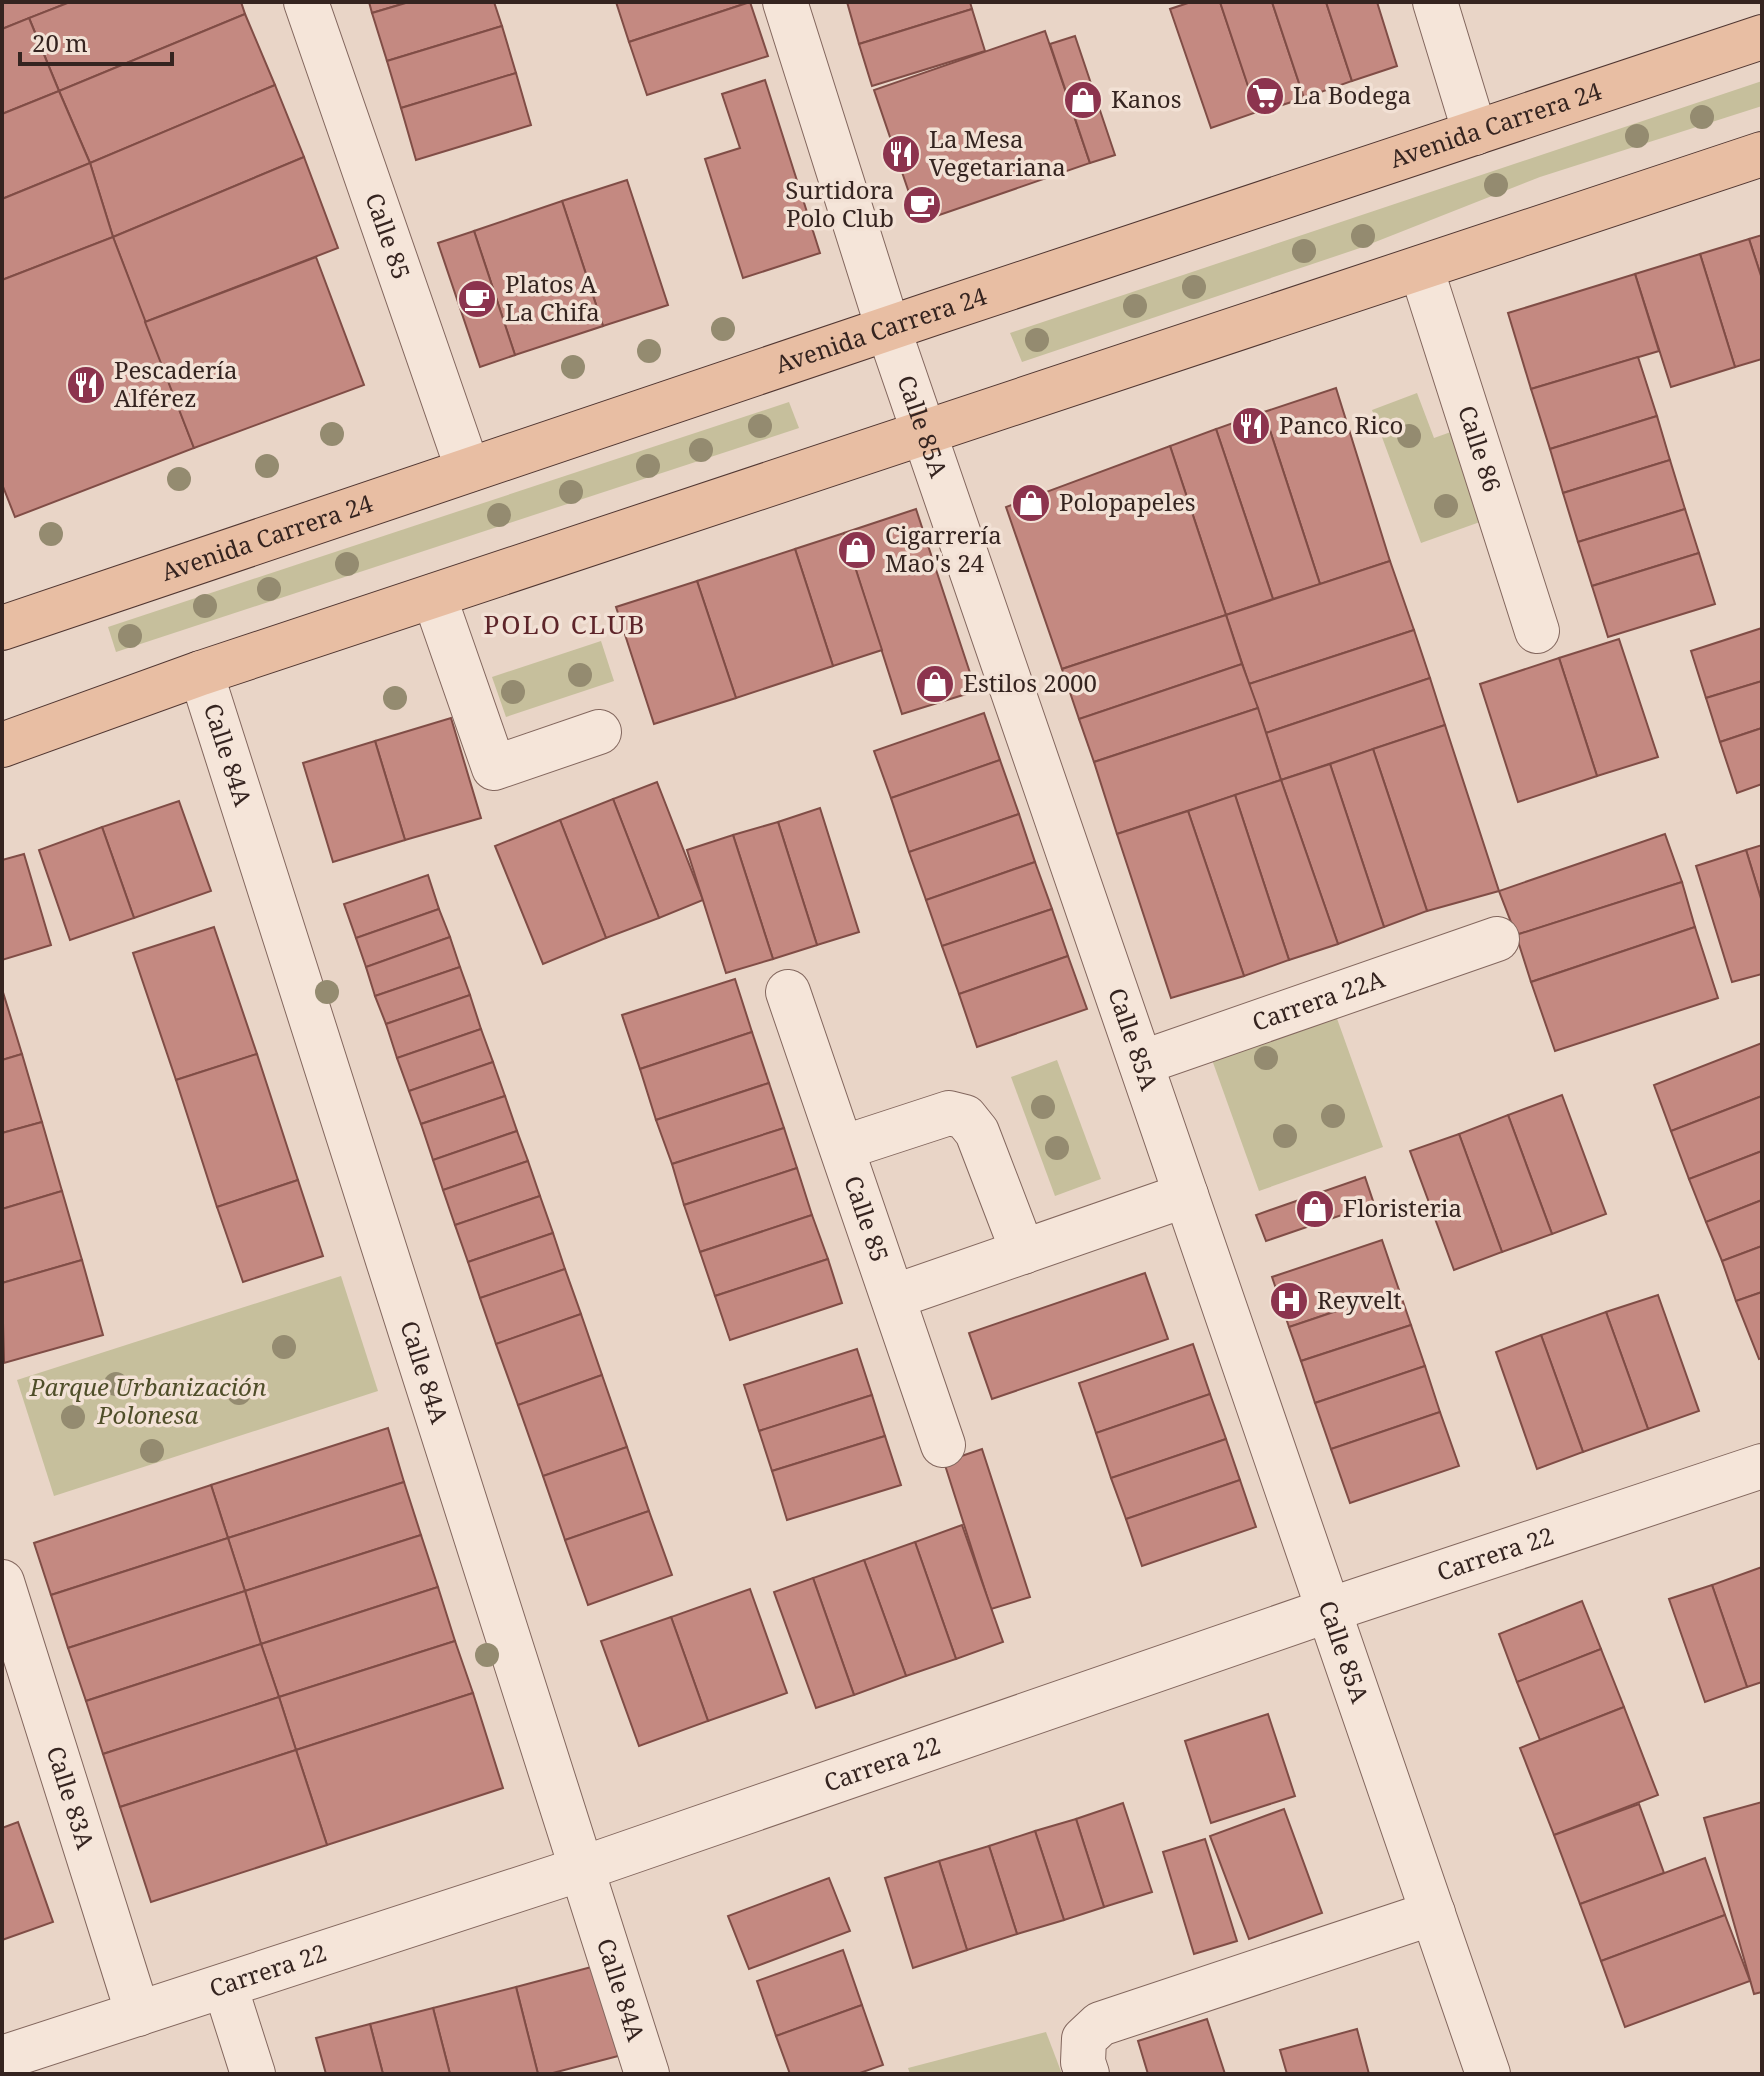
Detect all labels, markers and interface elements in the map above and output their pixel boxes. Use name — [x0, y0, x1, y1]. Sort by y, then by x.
scale bar — [20, 16, 172, 66]
text: 20 m — [32, 26, 88, 59]
street label: Avenida Carrera 24 — [1385, 74, 1606, 175]
supermarket icon: La Bodega — [1244, 75, 1286, 117]
place label: La Bodega — [1293, 78, 1411, 111]
shop icon: Kanos — [1062, 79, 1104, 121]
place label: Kanos — [1111, 82, 1181, 115]
place label: La Mesa Vegetariana — [929, 122, 1066, 183]
restaurant icon: La Mesa Vegetariana — [880, 133, 922, 175]
place label: Surtidora Polo Club — [785, 173, 894, 234]
cafe icon: Surtidora Polo Club — [901, 184, 943, 226]
street label: Calle 85 — [358, 188, 419, 283]
place label: Platos A La Chifa — [505, 267, 600, 328]
cafe icon: Platos A La Chifa — [456, 278, 498, 320]
street label: Avenida Carrera 24 — [771, 278, 991, 380]
place label: Pescadería Alférez — [114, 353, 238, 414]
restaurant icon: Pescadería Alférez — [65, 364, 107, 406]
street label: Calle 85A — [890, 370, 956, 482]
street label: Calle 86 — [1451, 401, 1510, 496]
restaurant icon: Panco Rico — [1230, 405, 1272, 447]
place label: Panco Rico — [1279, 408, 1403, 441]
shop icon: Polopapeles — [1010, 482, 1052, 524]
place label: Polopapeles — [1059, 485, 1196, 518]
street label: Avenida Carrera 24 — [157, 486, 377, 588]
place label: Cigarrería Mao's 24 — [885, 518, 1002, 579]
shop icon: Cigarrería Mao's 24 — [836, 529, 878, 571]
district label: POLO CLUB — [483, 606, 647, 642]
shop icon: Estilos 2000 — [914, 663, 956, 705]
place label: Estilos 2000 — [963, 666, 1097, 699]
street label: Calle 84A — [197, 699, 260, 810]
street label: Carrera 22A — [1247, 961, 1389, 1038]
street label: Calle 85A — [1101, 983, 1167, 1094]
street label: Calle 85 — [837, 1171, 897, 1266]
shop icon: Floristeria — [1294, 1188, 1336, 1230]
place label: Floristeria — [1343, 1191, 1462, 1224]
hospital icon: Reyvelt — [1268, 1280, 1310, 1322]
place label: Reyvelt — [1317, 1283, 1402, 1316]
street label: Calle 84A — [393, 1316, 457, 1428]
park label: Parque Urbanización Polonesa — [29, 1370, 266, 1431]
street label: Carrera 22 — [1432, 1518, 1558, 1588]
street label: Calle 85A — [1312, 1596, 1377, 1707]
street label: Carrera 22 — [819, 1728, 945, 1799]
street label: Calle 83A — [40, 1742, 103, 1853]
street label: Calle 84A — [590, 1934, 653, 2045]
street label: Carrera 22 — [205, 1935, 330, 2004]

